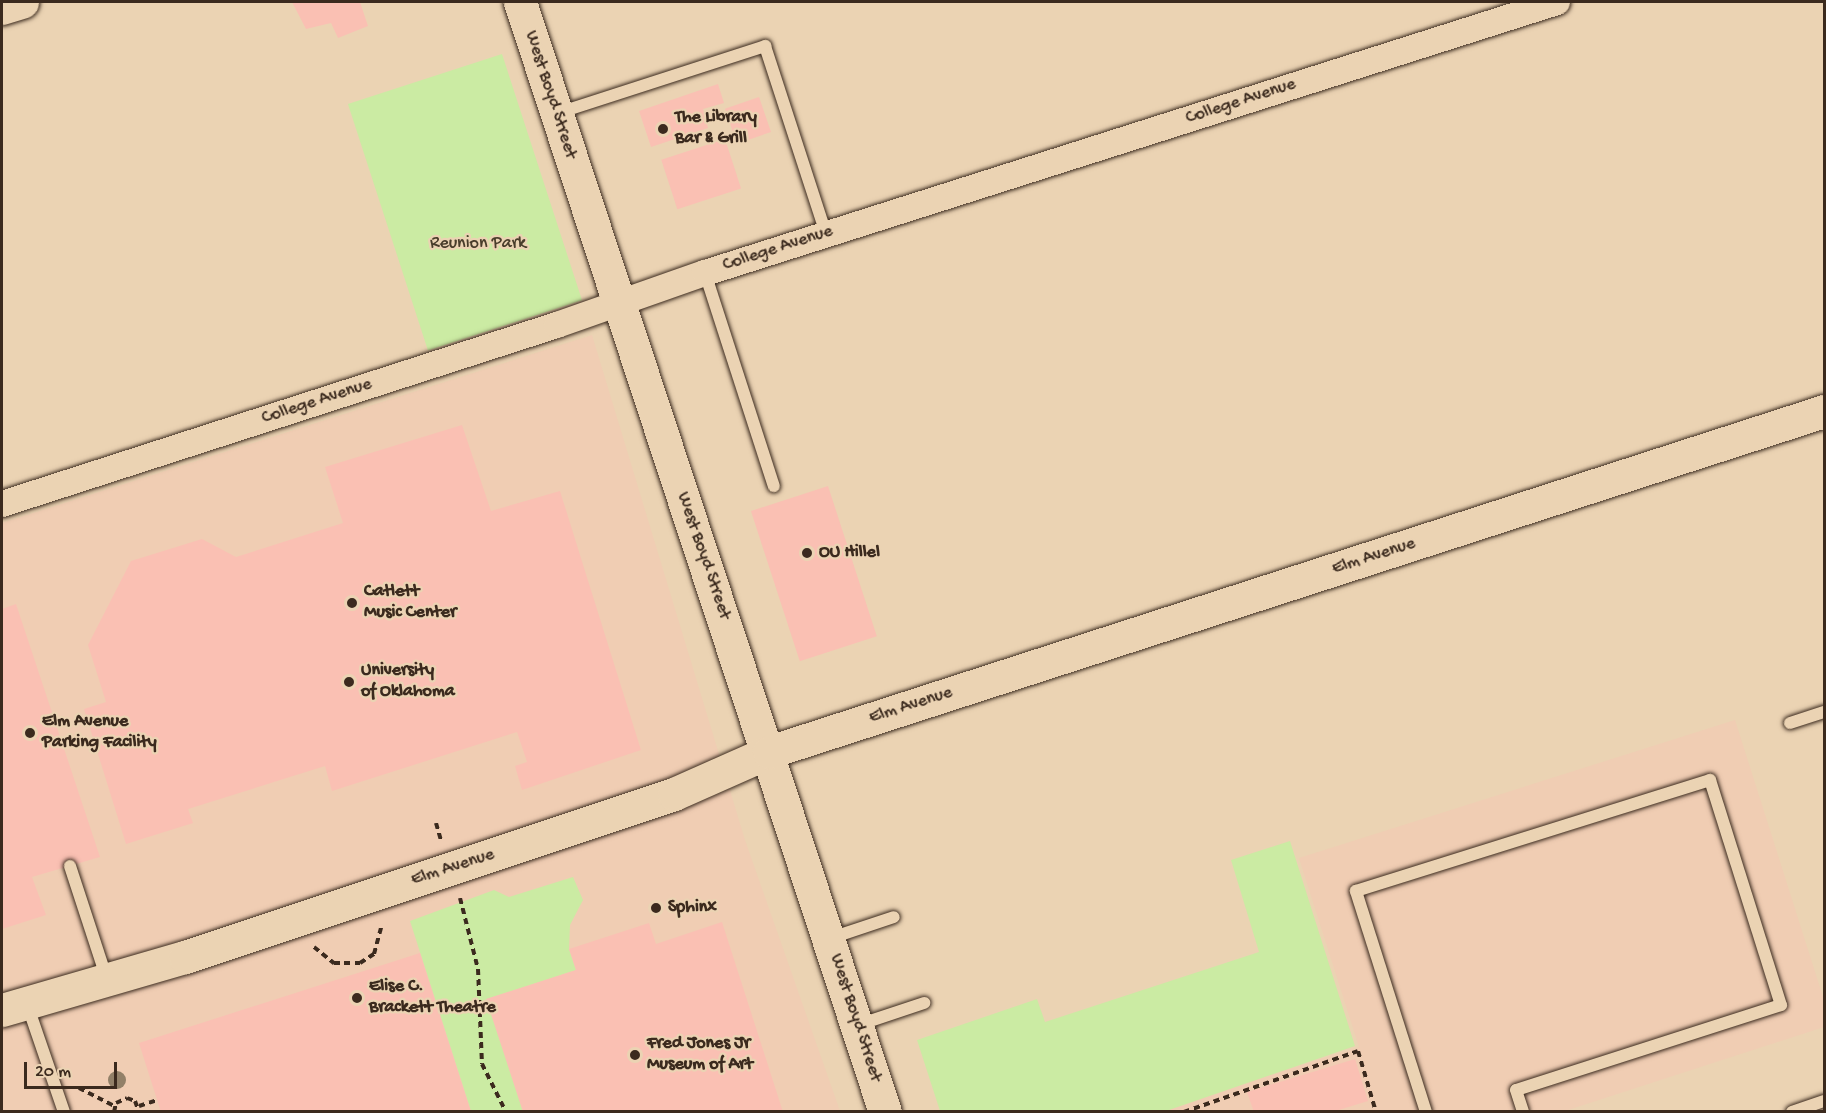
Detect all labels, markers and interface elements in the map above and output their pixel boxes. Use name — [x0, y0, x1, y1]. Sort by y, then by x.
street label: West Boyd Street — [519, 28, 581, 162]
street label: College Avenue — [1183, 74, 1299, 130]
place label: The Library Bar & Grill — [675, 108, 757, 150]
marker: The Library Bar & Grill — [656, 122, 670, 136]
street label: College Avenue — [720, 221, 836, 277]
park label: Reunion Park — [430, 233, 526, 255]
street label: College Avenue — [259, 374, 375, 430]
street label: West Boyd Street — [671, 490, 735, 622]
street label: Elm Avenue — [1330, 533, 1418, 581]
place label: OU Hillel — [819, 542, 880, 564]
marker: OU Hillel — [800, 546, 814, 560]
place label: Catlett Music Center — [364, 582, 456, 624]
marker: Catlett Music Center — [345, 596, 359, 610]
place label: University of Oklahoma — [361, 661, 455, 704]
marker: University of Oklahoma — [342, 675, 356, 689]
street label: Elm Avenue — [867, 682, 955, 730]
place label: Elm Avenue Parking Facility — [42, 712, 157, 754]
marker: Elm Avenue Parking Facility — [23, 726, 37, 740]
street label: Elm Avenue — [409, 844, 497, 892]
place label: Sphinx — [668, 897, 717, 919]
marker: Sphinx — [649, 901, 663, 915]
street label: West Boyd Street — [824, 951, 886, 1085]
place label: Elise C. Brackett Theatre — [369, 977, 496, 1020]
marker: Elise C. Brackett Theatre — [350, 991, 364, 1005]
place label: Fred Jones Jr Museum of Art — [647, 1034, 753, 1076]
marker: Fred Jones Jr Museum of Art — [628, 1048, 642, 1062]
scale bar — [27, 1050, 120, 1088]
text: 20 m — [35, 1062, 71, 1083]

